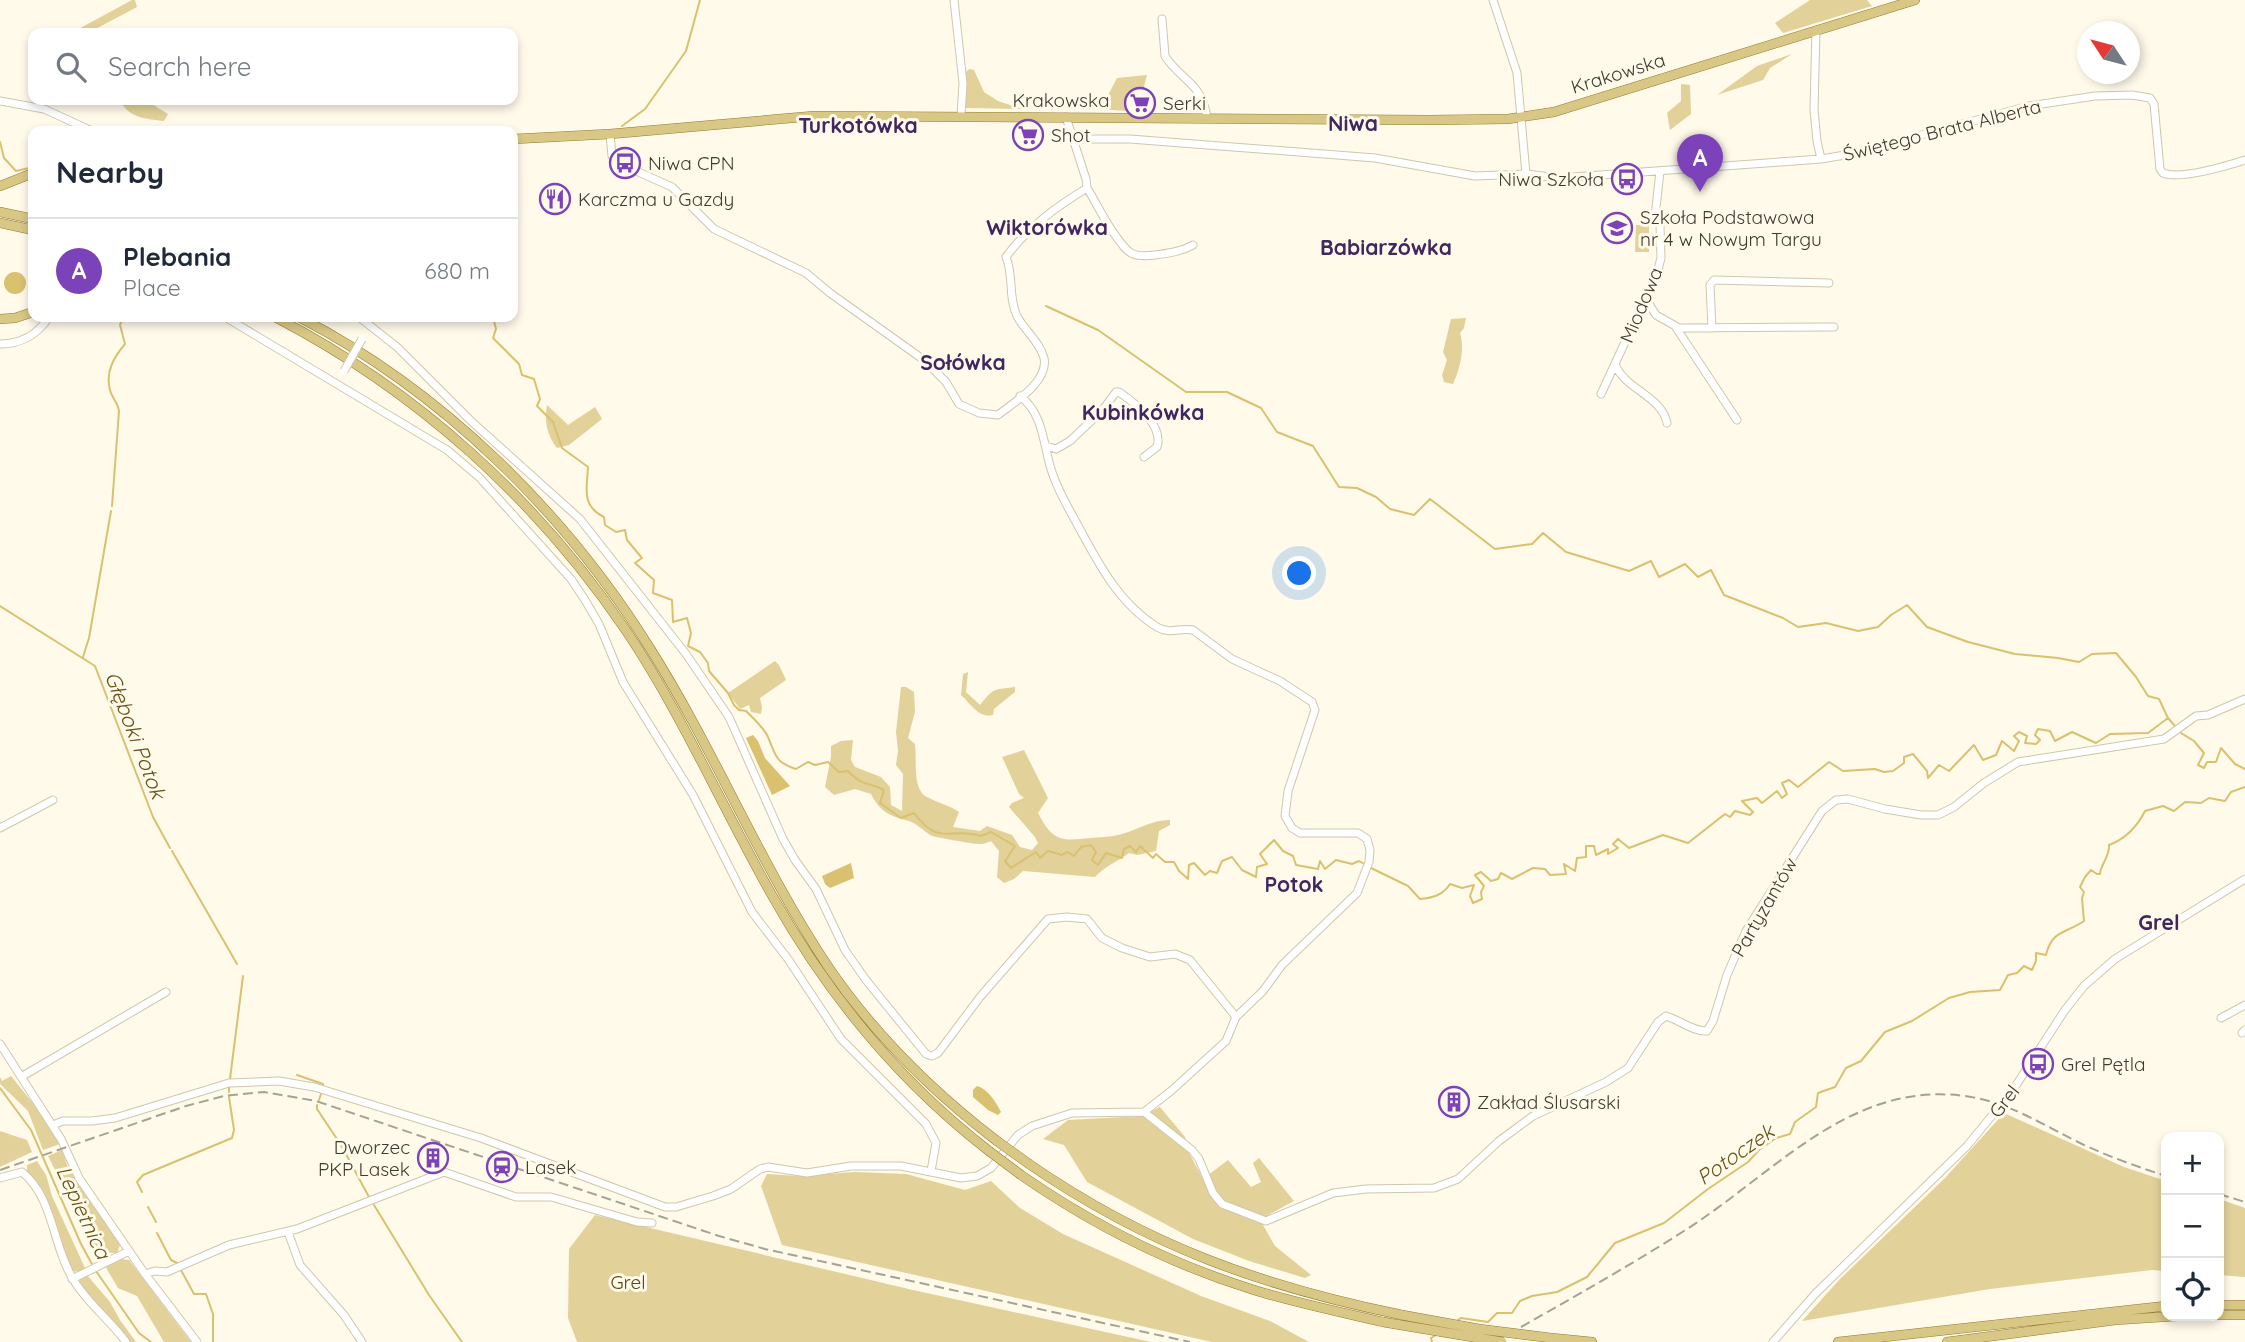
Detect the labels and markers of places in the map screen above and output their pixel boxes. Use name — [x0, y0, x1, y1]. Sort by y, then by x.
supermarket icon: Serki — [1123, 86, 1157, 120]
place label: Serki — [1163, 91, 1206, 115]
supermarket icon: Shot — [1011, 118, 1045, 152]
place label: Shot — [1051, 123, 1090, 147]
pin: A — [1677, 134, 1723, 192]
bus stop icon: Niwa CPN — [608, 146, 642, 180]
place label: Niwa CPN — [648, 151, 735, 175]
bus stop icon: Niwa Szkoła — [1610, 162, 1644, 196]
place label: Niwa Szkoła — [1498, 167, 1604, 191]
restaurant icon: Karczma u Gazdy — [538, 182, 572, 216]
place label: Karczma u Gazdy — [578, 187, 734, 211]
place label: Szkoła Podstawowa nr 4 w Nowym Targu — [1640, 205, 1822, 251]
school or university icon: Szkoła Podstawowa nr 4 w Nowym Targu — [1600, 211, 1634, 245]
bus stop icon: Grel Pętla — [2021, 1047, 2055, 1081]
place label: Grel Pętla — [2061, 1052, 2146, 1076]
building icon: Zakład Ślusarski — [1437, 1085, 1471, 1119]
place label: Zakład Ślusarski — [1477, 1090, 1620, 1114]
place label: Dworzec PKP Lasek — [318, 1135, 410, 1181]
building icon: Dworzec PKP Lasek — [416, 1141, 450, 1175]
station icon: Lasek — [485, 1150, 519, 1184]
place label: Lasek — [525, 1155, 576, 1179]

